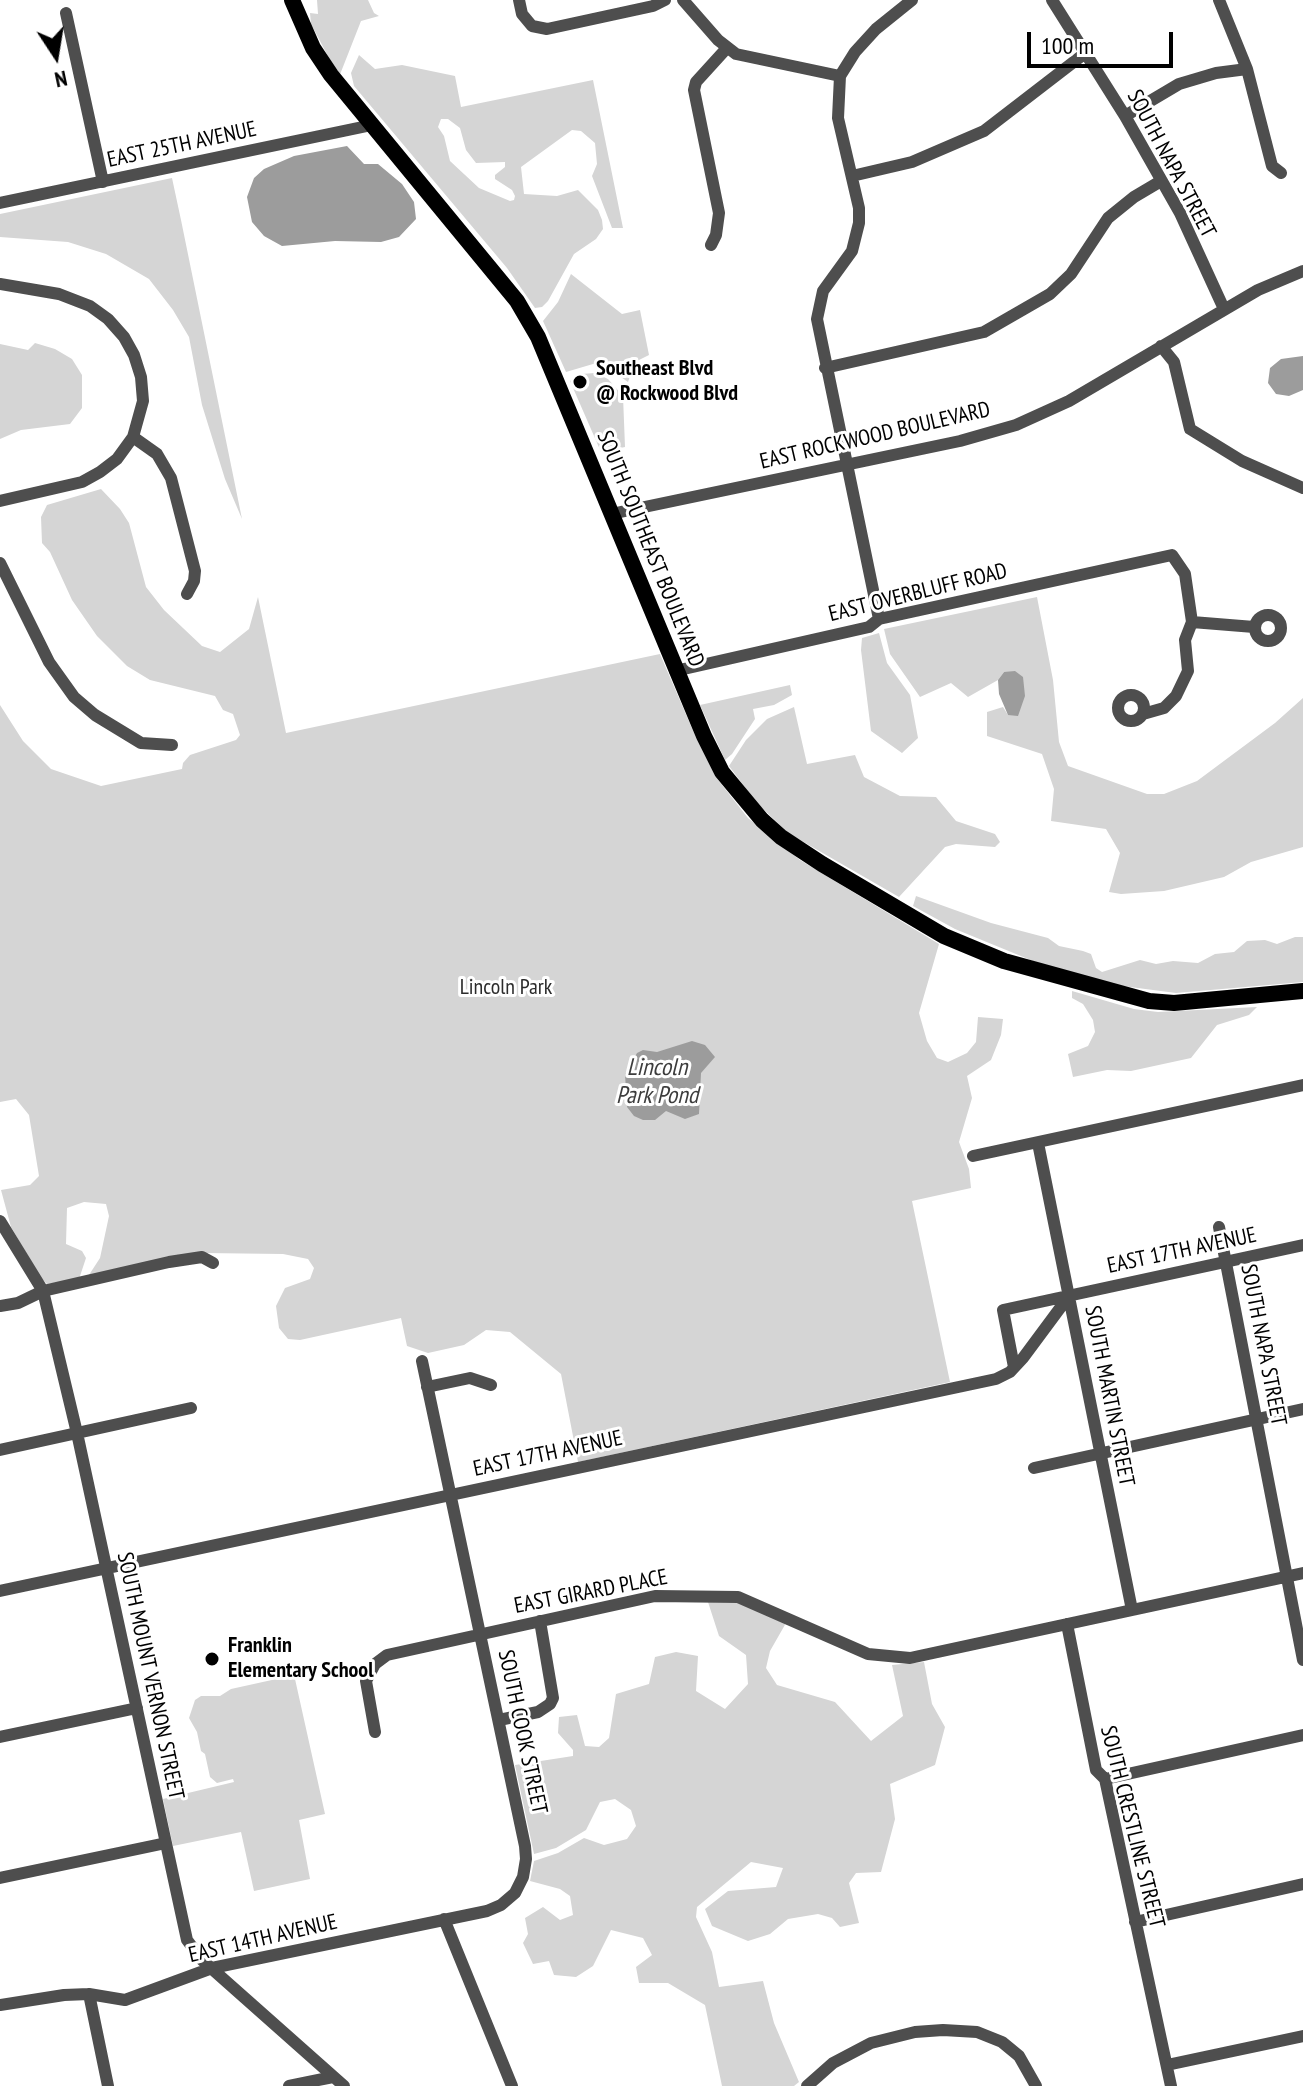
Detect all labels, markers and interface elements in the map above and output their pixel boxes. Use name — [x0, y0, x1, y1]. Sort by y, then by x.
north arrow — [16, 16, 96, 96]
scale bar — [1031, 16, 1177, 66]
text: 100 m — [1041, 30, 1094, 61]
text: N — [52, 65, 70, 94]
street label: SOUTH NAPA STREET — [1121, 85, 1221, 243]
street label: EAST 25TH AVENUE — [105, 116, 259, 174]
place label: Southeast Blvd @ Rockwood Blvd — [596, 356, 738, 408]
marker: Southeast Blvd @ Rockwood Blvd — [571, 373, 589, 391]
street label: EAST ROCKWOOD BOULEVARD — [757, 397, 993, 475]
street label: SOUTH SOUTHEAST BOULEVARD — [591, 427, 709, 671]
street label: EAST OVERBLUFF ROAD — [826, 558, 1010, 628]
park label: Lincoln Park — [460, 975, 552, 1001]
water label: Lincoln Park Pond — [616, 1054, 698, 1110]
street label: EAST 17TH AVENUE — [1105, 1222, 1259, 1280]
street label: SOUTH NAPA STREET — [1234, 1262, 1292, 1428]
street label: SOUTH MARTIN STREET — [1079, 1304, 1139, 1488]
street label: EAST 17TH AVENUE — [471, 1425, 625, 1483]
street label: SOUTH MOUNT VERNON STREET — [111, 1550, 189, 1802]
street label: EAST GIRARD PLACE — [512, 1564, 670, 1620]
place label: Franklin Elementary School — [228, 1633, 374, 1684]
street label: SOUTH COOK STREET — [492, 1648, 552, 1816]
marker: Franklin Elementary School — [203, 1650, 221, 1668]
street label: SOUTH CRESTLINE STREET — [1094, 1723, 1170, 1931]
street label: EAST 14TH AVENUE — [186, 1909, 340, 1969]

